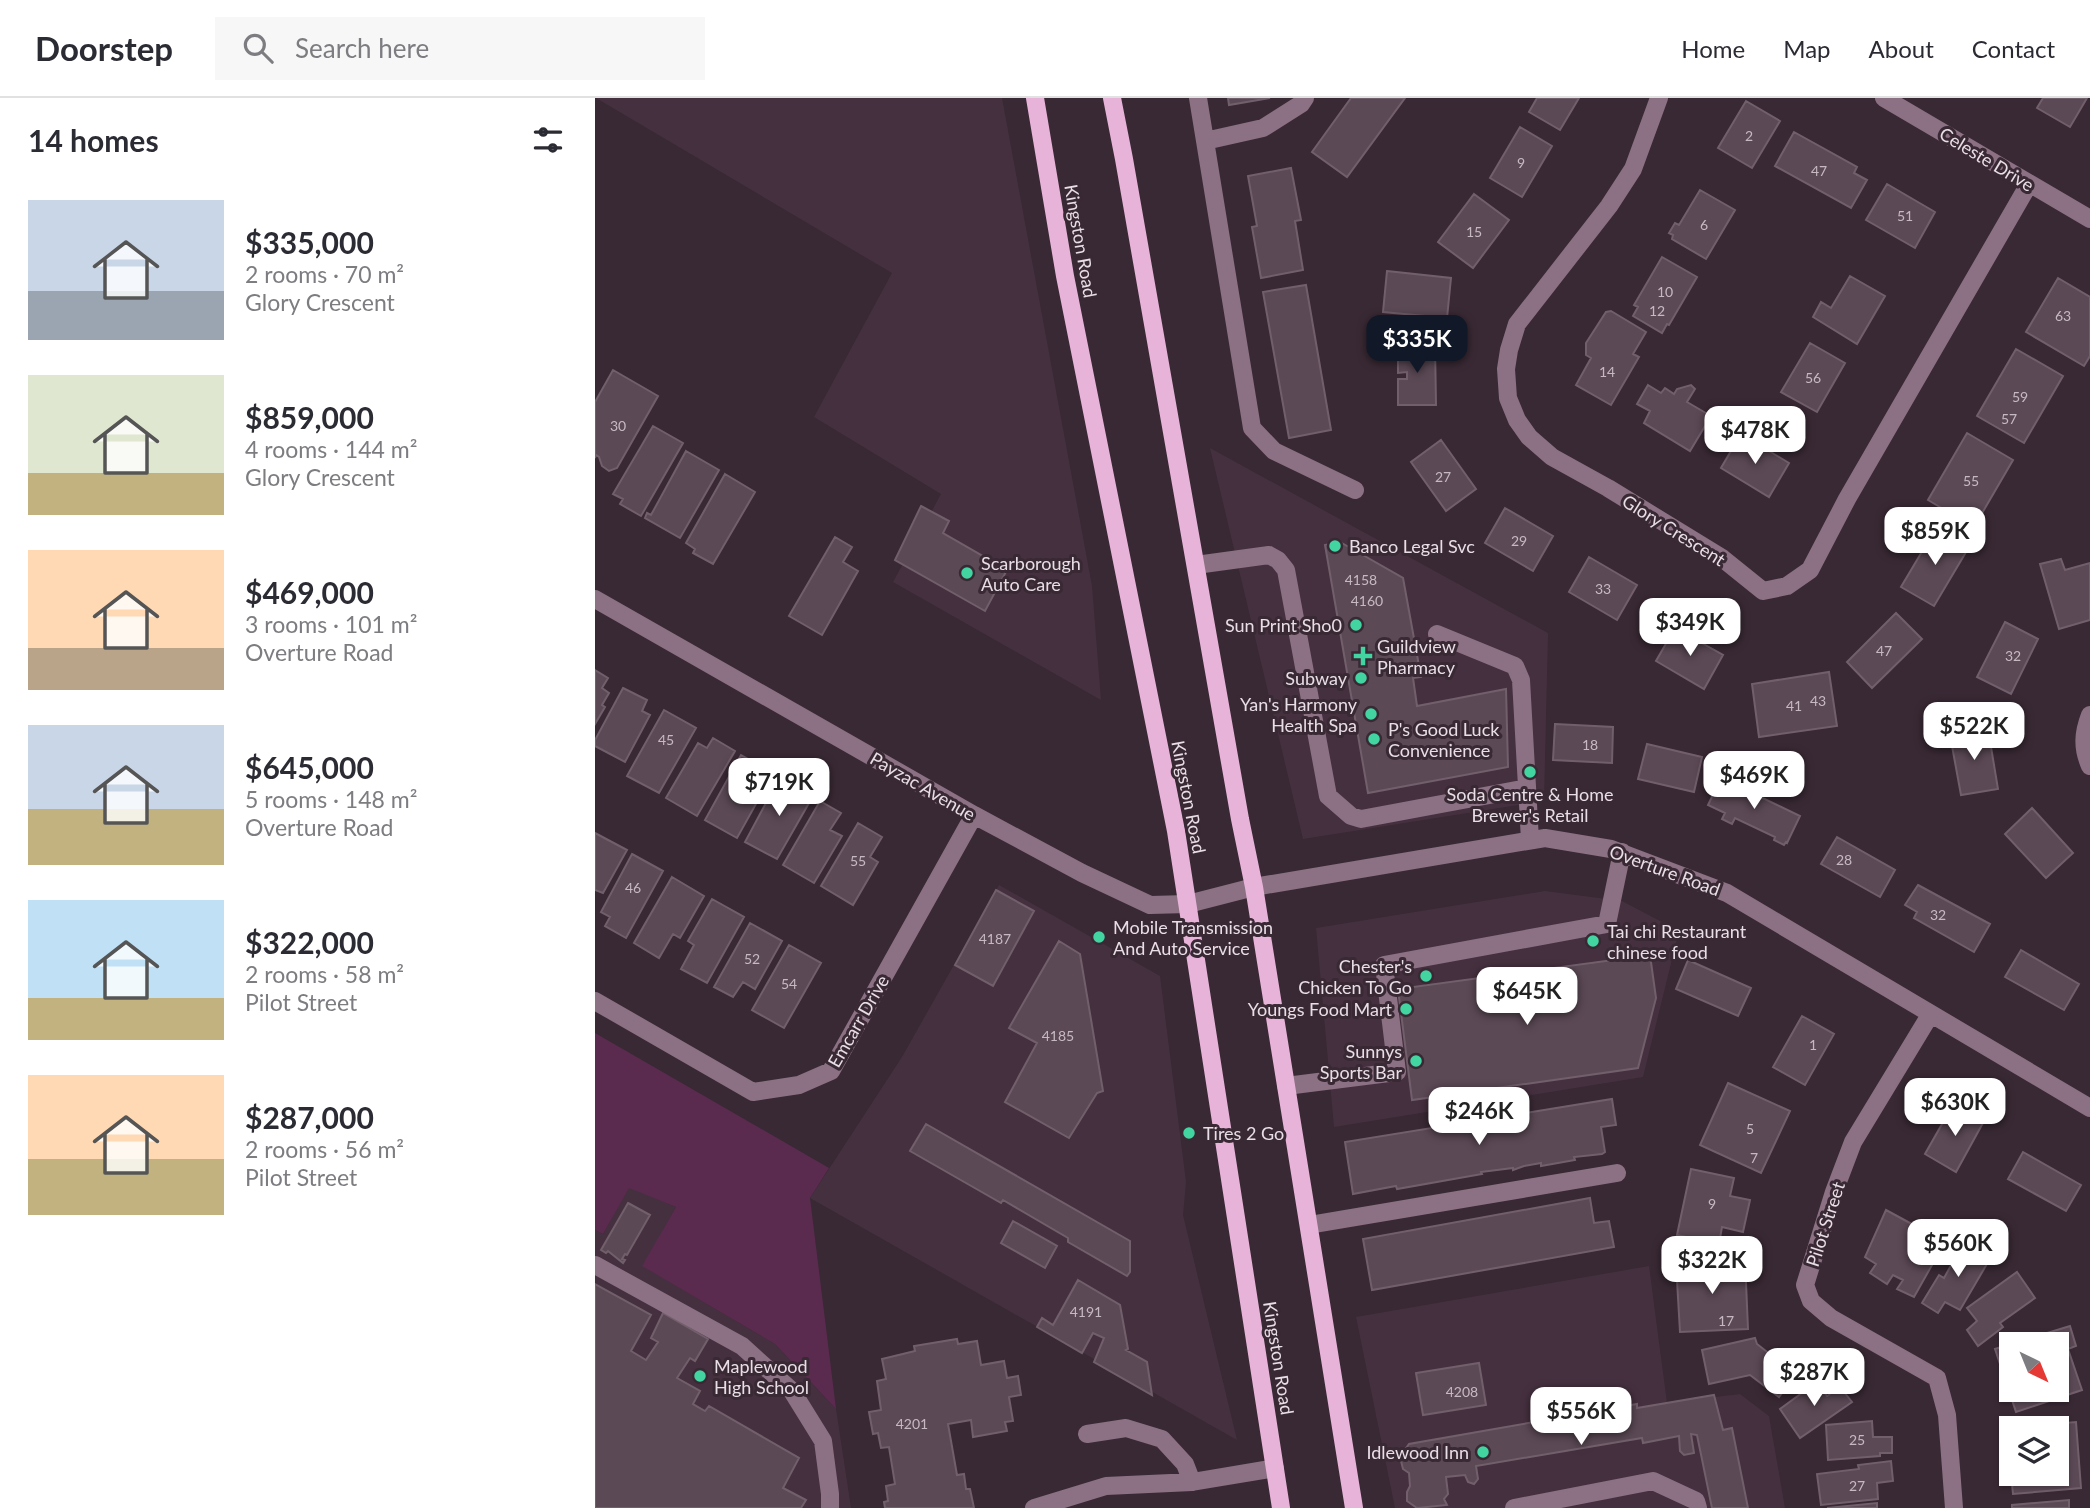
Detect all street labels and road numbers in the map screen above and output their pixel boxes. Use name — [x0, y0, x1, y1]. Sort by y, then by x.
street label: Celeste Drive — [1936, 122, 2038, 196]
street label: Kingston Road — [1060, 183, 1102, 299]
street label: Glory Crescent — [1618, 490, 1730, 571]
street label: Kingston Road — [1167, 739, 1211, 855]
street label: Payzac Avenue — [866, 747, 980, 825]
street label: Overture Road — [1607, 840, 1723, 900]
street label: Emcarr Drive — [823, 971, 893, 1071]
street label: Pilot Street — [1801, 1178, 1849, 1269]
street label: Kingston Road — [1259, 1300, 1299, 1416]

